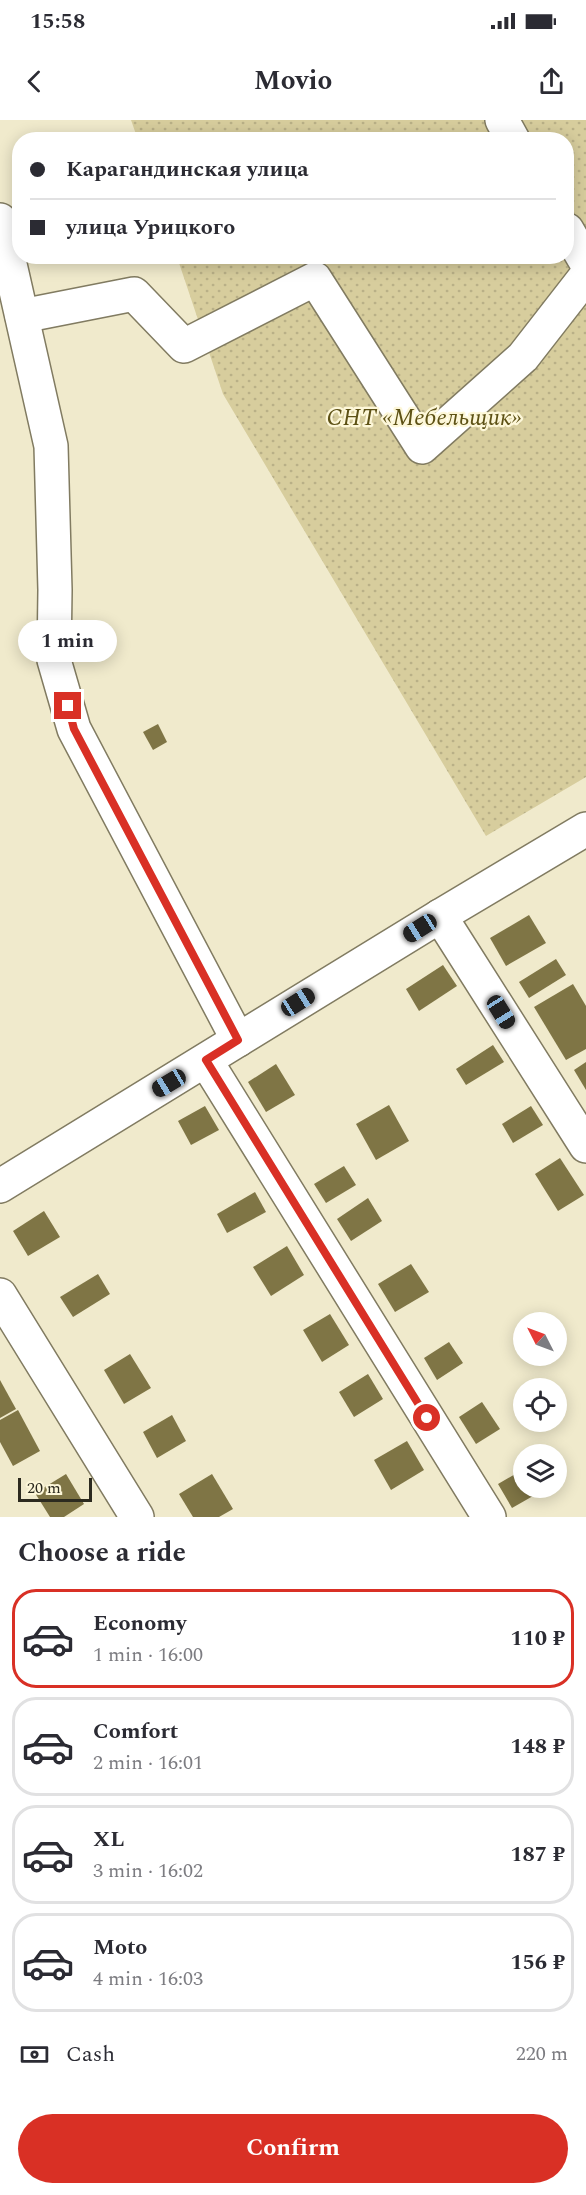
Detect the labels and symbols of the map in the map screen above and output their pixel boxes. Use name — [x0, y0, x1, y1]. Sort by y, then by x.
park label: СНТ «Мебельщик» — [327, 400, 521, 436]
callout: 1 min — [19, 619, 118, 661]
route end — [54, 692, 81, 719]
car — [400, 911, 440, 945]
car — [278, 985, 318, 1019]
car — [484, 992, 518, 1032]
car — [149, 1066, 189, 1100]
north arrow — [513, 1312, 567, 1366]
route start — [413, 1404, 440, 1431]
scale bar — [18, 1475, 92, 1502]

